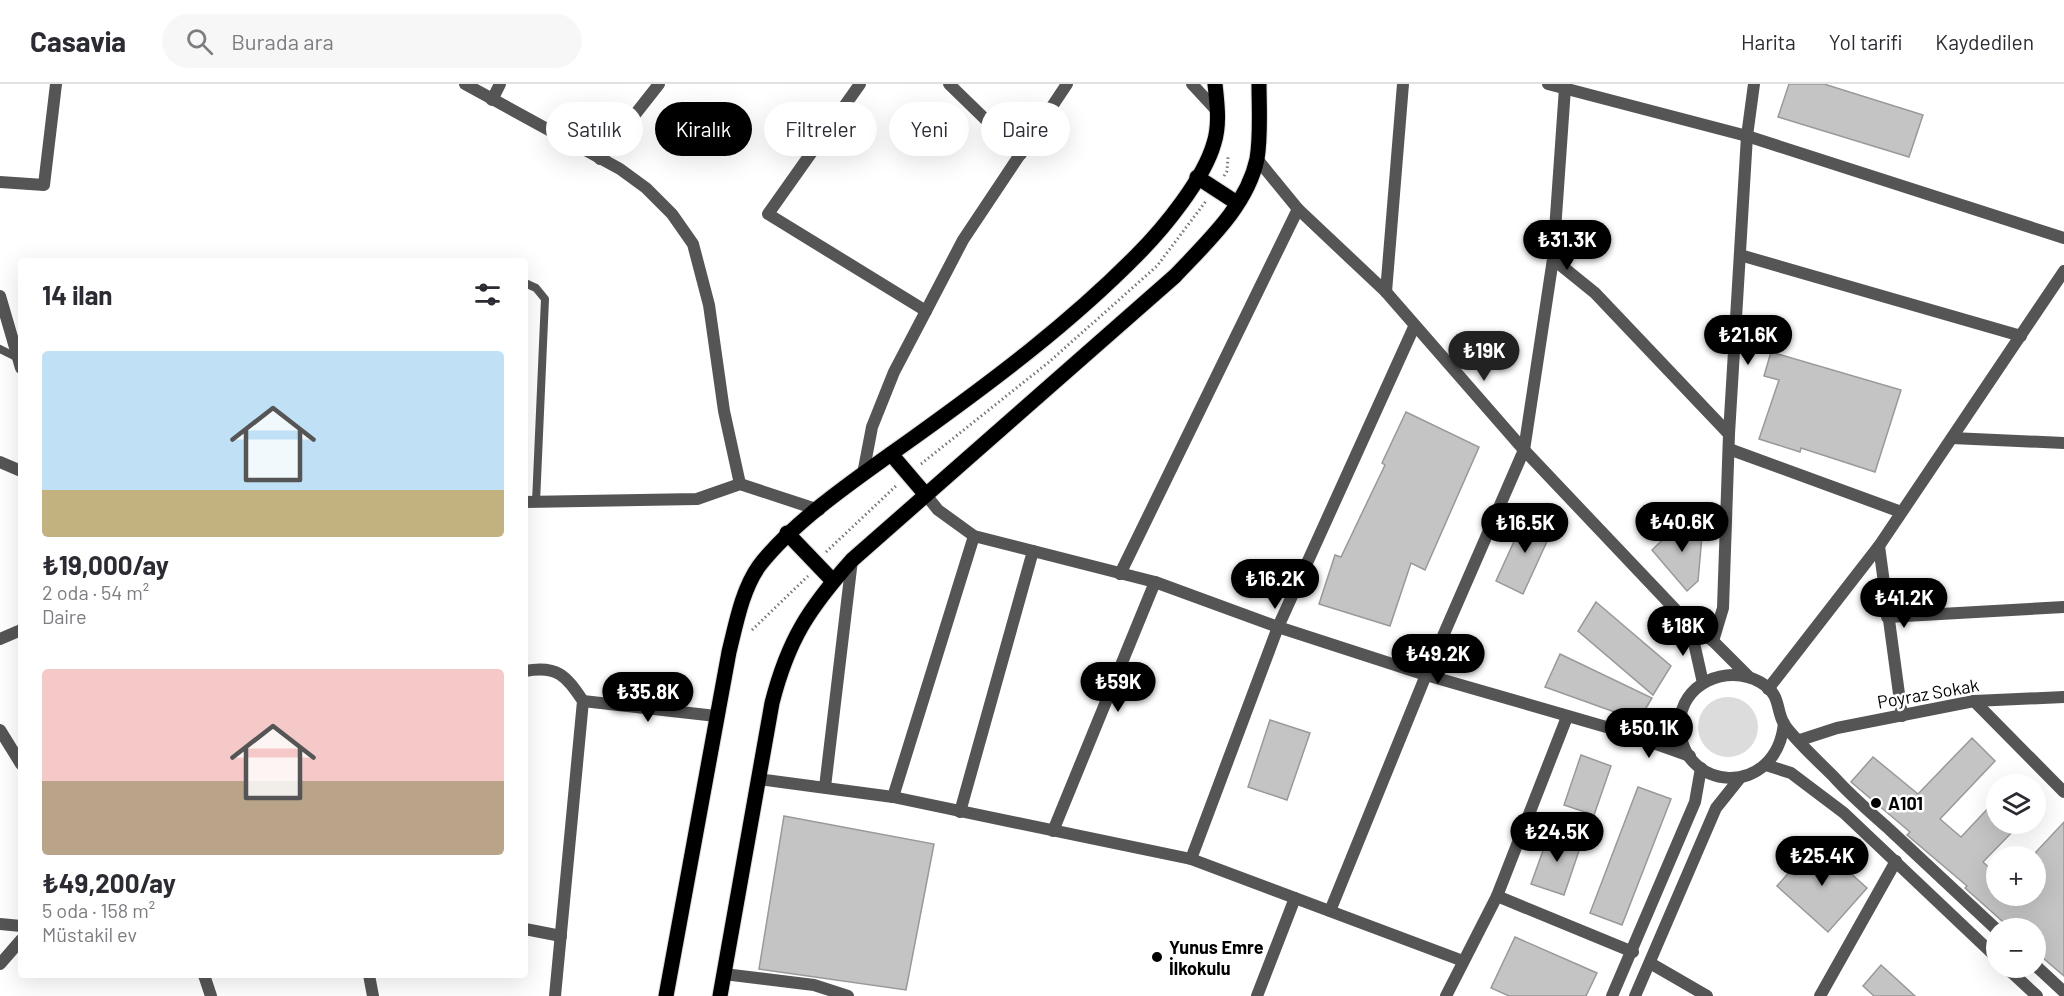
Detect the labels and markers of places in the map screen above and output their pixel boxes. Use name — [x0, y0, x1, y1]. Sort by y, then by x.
pin: ₺31.3K — [1518, 220, 1616, 271]
pin: ₺21.6K — [1699, 315, 1797, 366]
pin: ₺19K — [1448, 331, 1520, 382]
pin: ₺40.6K — [1633, 502, 1731, 553]
pin: ₺16.5K — [1476, 503, 1574, 554]
pin: ₺16.2K — [1226, 559, 1324, 610]
pin: ₺41.2K — [1855, 578, 1953, 629]
pin: ₺18K — [1647, 606, 1719, 657]
pin: ₺49.2K — [1389, 634, 1487, 685]
pin: ₺59K — [1082, 662, 1154, 713]
pin: ₺35.8K — [599, 672, 697, 723]
pin: ₺50.1K — [1600, 708, 1698, 759]
place label: A101 — [1888, 792, 1923, 814]
marker: A101 — [1869, 796, 1883, 810]
pin: ₺24.5K — [1508, 812, 1606, 863]
pin: ₺25.4K — [1773, 836, 1871, 887]
place label: Yunus Emre İlkokulu — [1169, 936, 1264, 979]
marker: Yunus Emre İlkokulu — [1150, 950, 1164, 964]

